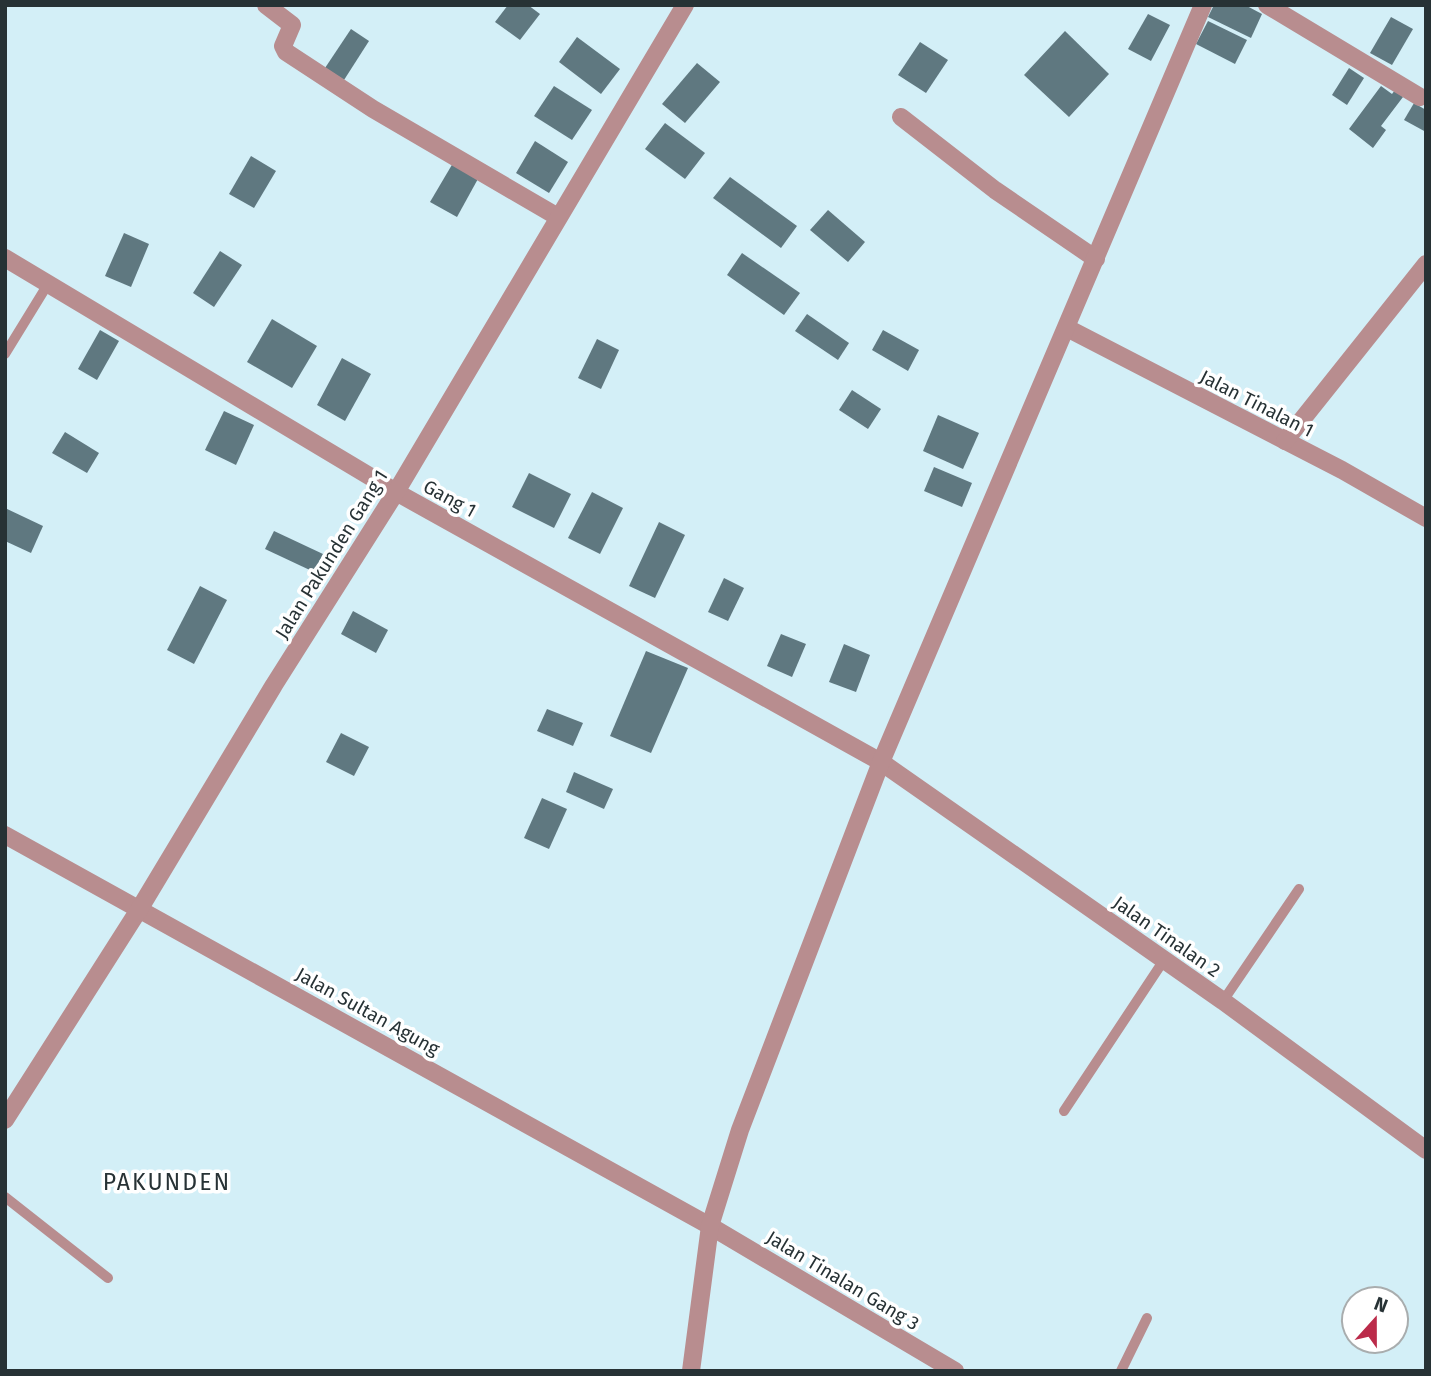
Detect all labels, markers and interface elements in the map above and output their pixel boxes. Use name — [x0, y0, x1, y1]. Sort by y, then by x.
street label: Jalan Tinalan 1 — [1196, 365, 1318, 442]
street label: Jalan Pakunden Gang 1 — [270, 466, 393, 643]
street label: Gang 1 — [419, 475, 480, 522]
street label: Jalan Tinalan 2 — [1109, 891, 1225, 982]
street label: Jalan Sultan Agung — [292, 962, 444, 1061]
district label: PAKUNDEN — [103, 1168, 231, 1196]
street label: Jalan Tinalan Gang 3 — [762, 1226, 923, 1335]
north arrow — [1340, 1285, 1410, 1355]
text: N — [1371, 1292, 1391, 1318]

